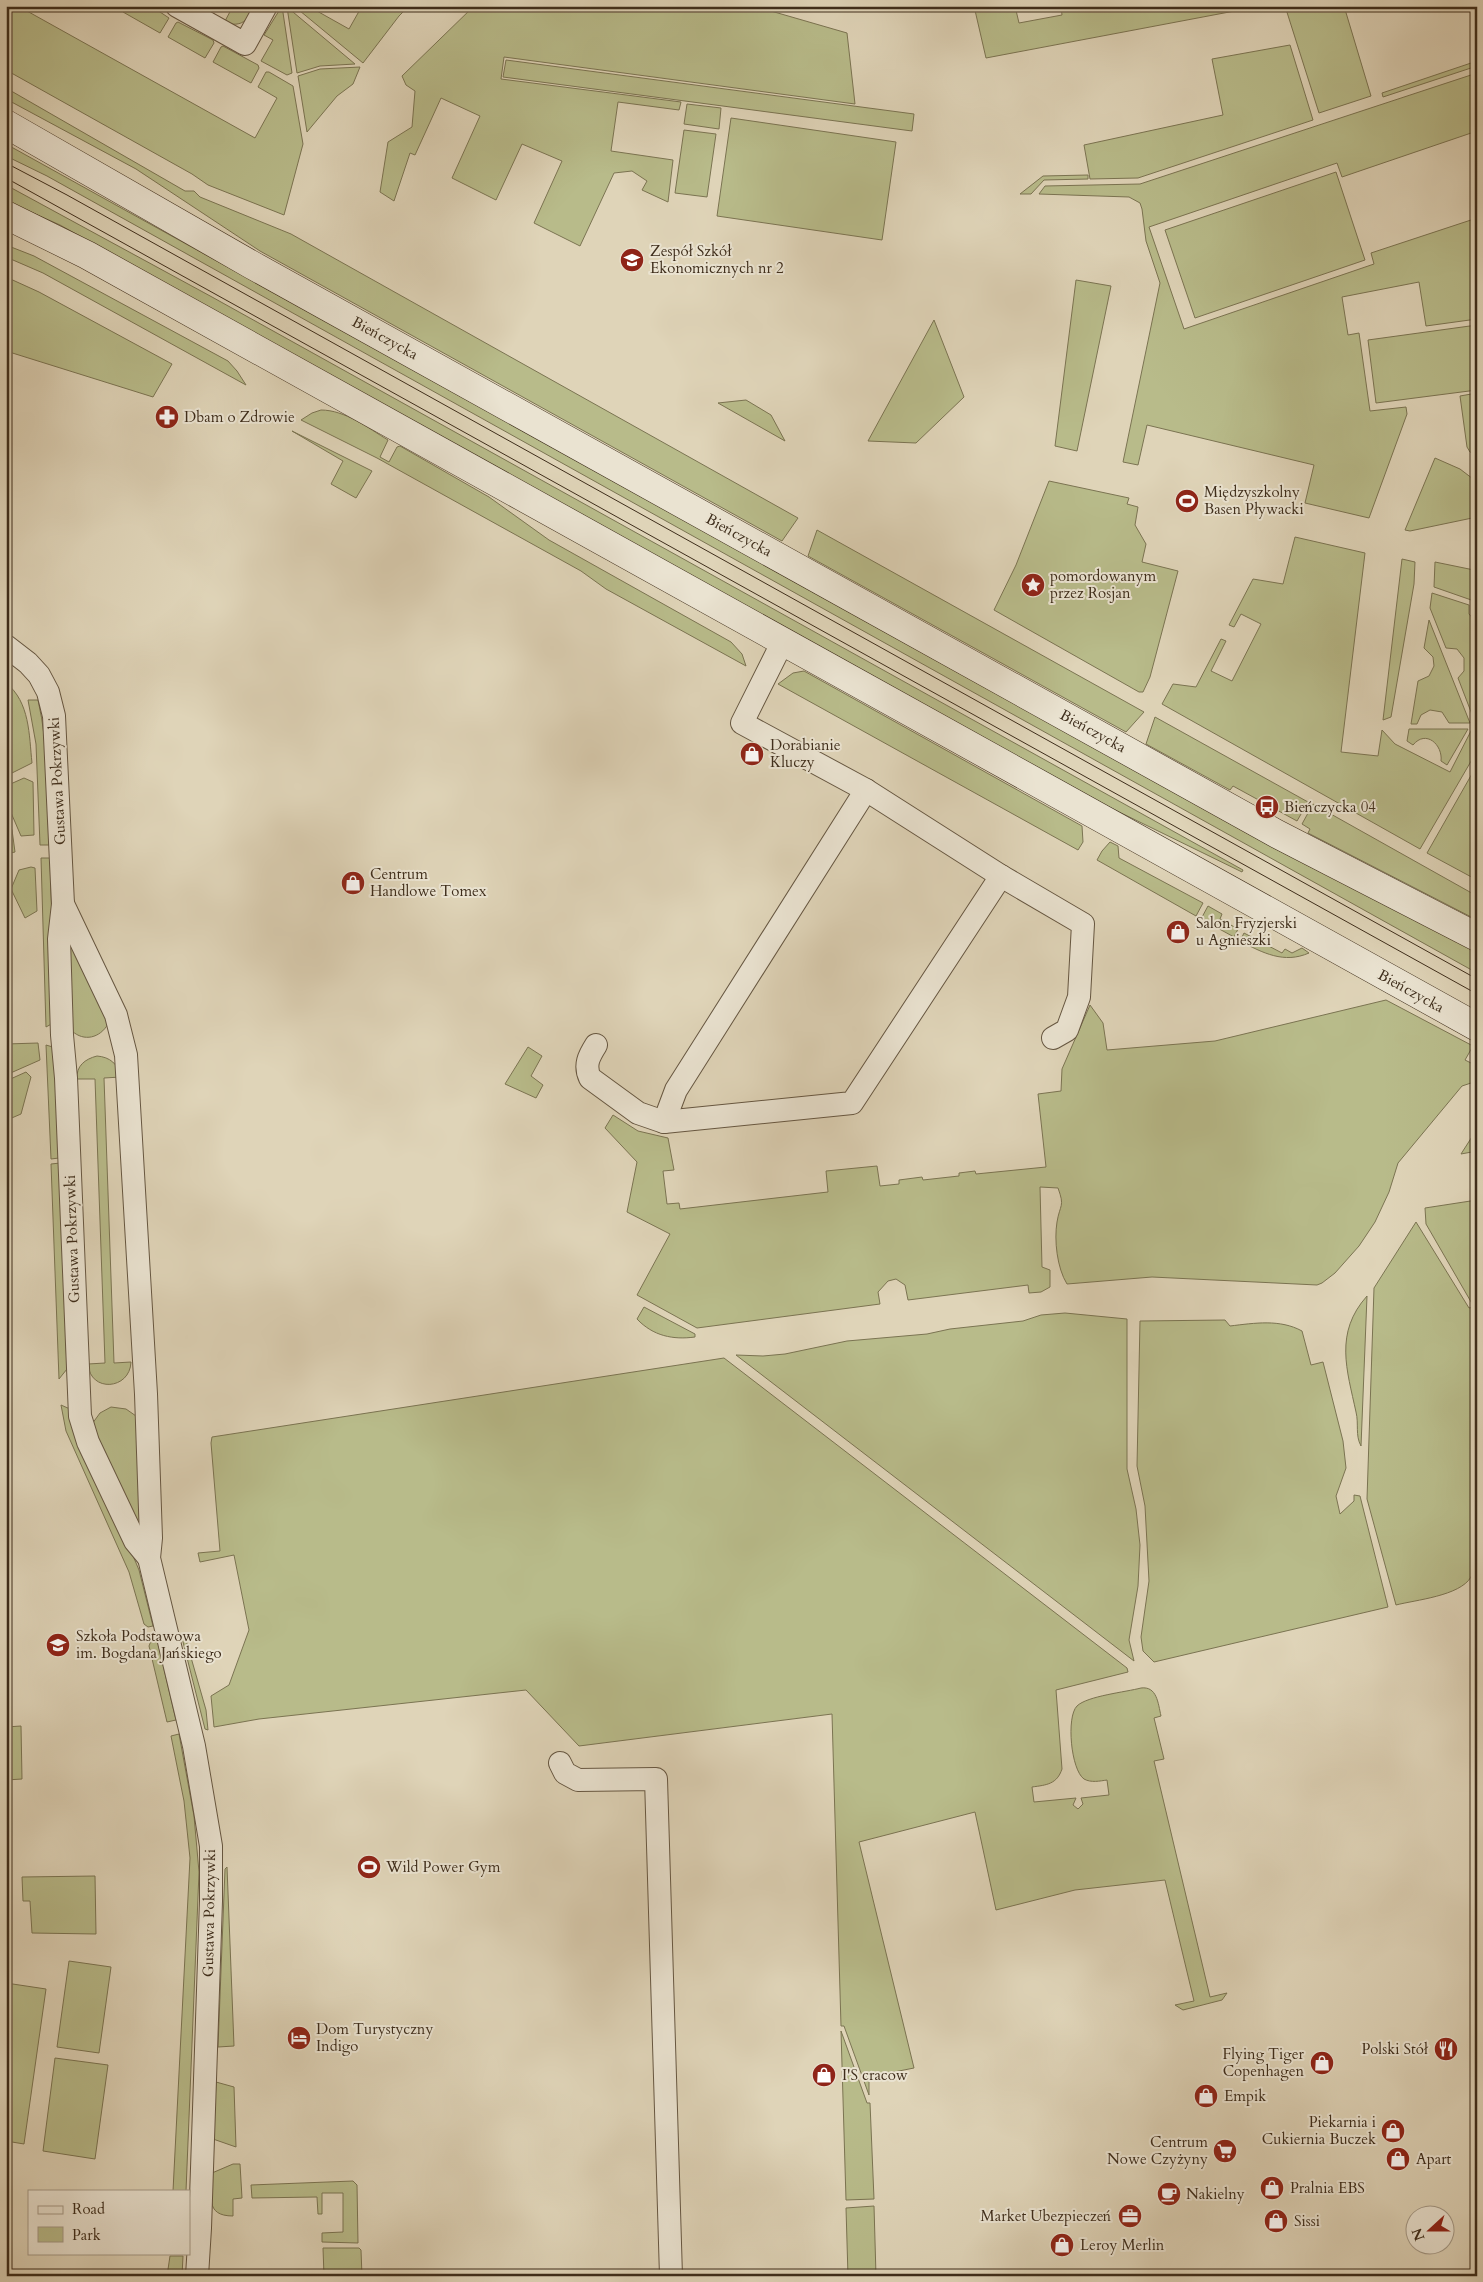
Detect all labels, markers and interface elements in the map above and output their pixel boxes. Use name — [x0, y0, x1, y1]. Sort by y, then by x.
place label: Zespół Szkół Ekonomicznych nr 2 — [650, 241, 784, 278]
school or university icon: Zespół Szkół Ekonomicznych nr 2 — [619, 247, 645, 273]
street label: Bieńczycka — [348, 312, 422, 365]
pharmacy icon: Dbam o Zdrowie — [154, 404, 180, 430]
place label: Dbam o Zdrowie — [184, 407, 295, 427]
place label: Międzyszkolny Basen Pływacki — [1204, 482, 1304, 519]
sports icon: Międzyszkolny Basen Pływacki — [1174, 488, 1200, 514]
street label: Bieńczycka — [702, 509, 776, 562]
place label: pomordowanym przez Rosjan — [1050, 566, 1156, 603]
place icon: pomordowanym przez Rosjan — [1020, 572, 1046, 598]
street label: Bieńczycka — [1056, 705, 1130, 758]
street label: Gustawa Pokrzywki — [44, 716, 70, 846]
place label: Dorabianie Kluczy — [770, 735, 841, 772]
shop icon: Dorabianie Kluczy — [739, 741, 765, 767]
bus stop icon: Bieńczycka 04 — [1254, 794, 1280, 820]
place label: Bieńczycka 04 — [1284, 797, 1376, 817]
place label: Centrum Handlowe Tomex — [370, 864, 487, 901]
shop icon: Centrum Handlowe Tomex — [340, 870, 366, 896]
place label: Salon Fryzjerski u Agnieszki — [1196, 913, 1297, 950]
shop icon: Salon Fryzjerski u Agnieszki — [1165, 919, 1191, 945]
street label: Bieńczycka — [1374, 965, 1448, 1018]
street label: Gustawa Pokrzywki — [60, 1175, 84, 1303]
place label: Szkoła Podstawowa im. Bogdana Jańskiego — [76, 1626, 222, 1663]
school or university icon: Szkoła Podstawowa im. Bogdana Jańskiego — [45, 1632, 71, 1658]
street label: Gustawa Pokrzywki — [198, 1849, 220, 1977]
sports icon: Wild Power Gym — [356, 1854, 382, 1880]
place label: Wild Power Gym — [385, 1857, 501, 1877]
place label: Dom Turystyczny Indigo — [316, 2019, 433, 2056]
hotel icon: Dom Turystyczny Indigo — [286, 2025, 312, 2051]
restaurant icon: Polski Stół — [1433, 2036, 1459, 2062]
place label: Polski Stół — [1361, 2039, 1429, 2059]
place label: Flying Tiger Copenhagen — [1223, 2044, 1305, 2081]
shop icon: Flying Tiger Copenhagen — [1309, 2050, 1335, 2076]
shop icon: I'S cracow — [811, 2062, 837, 2088]
place label: I'S cracow — [842, 2065, 908, 2085]
shop icon: Empik — [1193, 2083, 1219, 2109]
place label: Empik — [1224, 2086, 1266, 2106]
place label: Piekarnia i Cukiernia Buczek — [1262, 2112, 1376, 2149]
shop icon: Piekarnia i Cukiernia Buczek — [1380, 2118, 1406, 2144]
place label: Centrum Nowe Czyżyny — [1107, 2132, 1208, 2169]
supermarket icon: Centrum Nowe Czyżyny — [1212, 2138, 1238, 2164]
shop icon: Apart — [1385, 2146, 1411, 2172]
place label: Apart — [1416, 2149, 1452, 2169]
shop icon: Pralnia EBS — [1259, 2175, 1285, 2201]
place label: Pralnia EBS — [1290, 2178, 1365, 2198]
cafe icon: Nakielny — [1156, 2181, 1182, 2207]
place label: Nakielny — [1186, 2184, 1245, 2204]
legend — [28, 2190, 190, 2254]
text: Road — [72, 2199, 105, 2219]
office icon: Market Ubezpieczeń — [1117, 2203, 1143, 2229]
north arrow — [1406, 2204, 1456, 2254]
place label: Market Ubezpieczeń — [981, 2206, 1112, 2226]
shop icon: Sissi — [1263, 2208, 1289, 2234]
place label: Sissi — [1294, 2211, 1320, 2231]
text: Park — [72, 2225, 101, 2245]
text: N — [1407, 2225, 1429, 2244]
shop icon: Leroy Merlin — [1049, 2232, 1075, 2258]
place label: Leroy Merlin — [1080, 2235, 1165, 2255]

